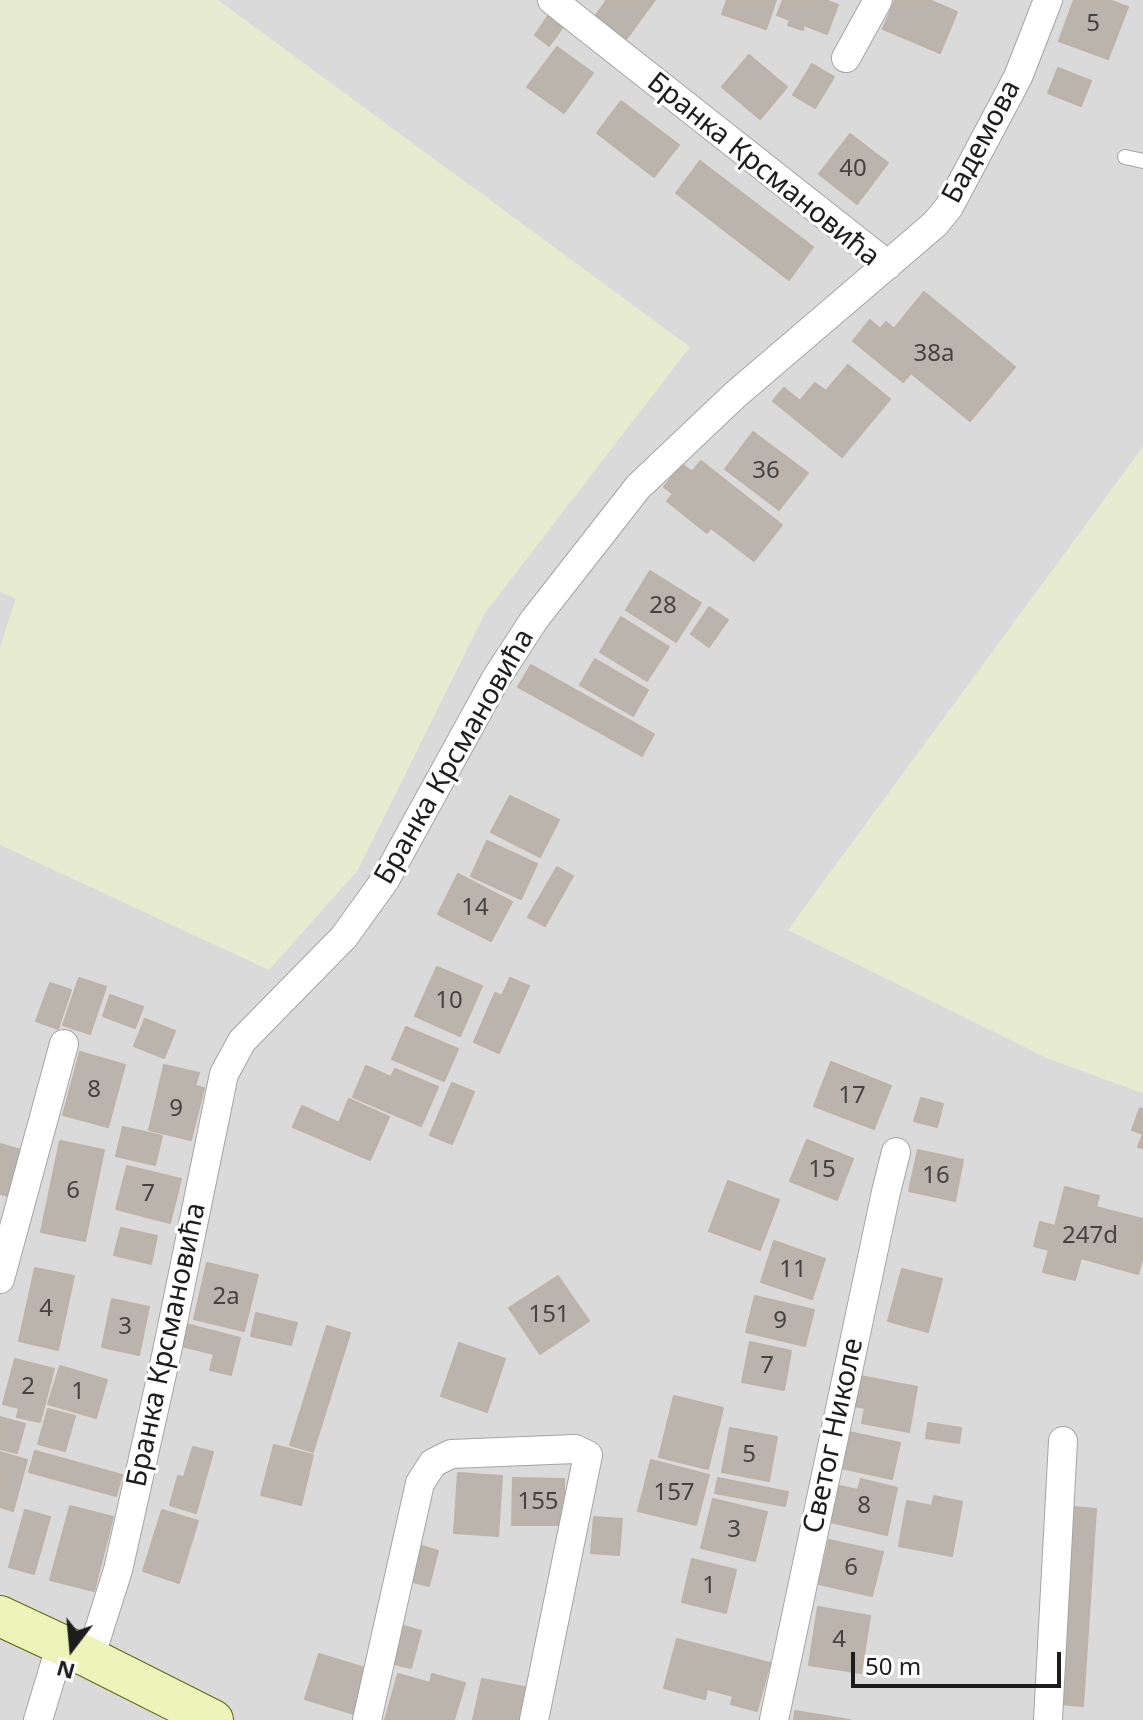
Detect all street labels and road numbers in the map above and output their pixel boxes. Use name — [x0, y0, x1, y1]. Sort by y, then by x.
street label: Бранка Крсмановића — [640, 66, 886, 274]
street label: Бадемова — [936, 75, 1028, 209]
street label: Бранка Крсмановића — [368, 623, 542, 891]
street label: Бранка Крсмановића — [120, 1200, 214, 1490]
street label: Светог Николе — [797, 1335, 871, 1537]

